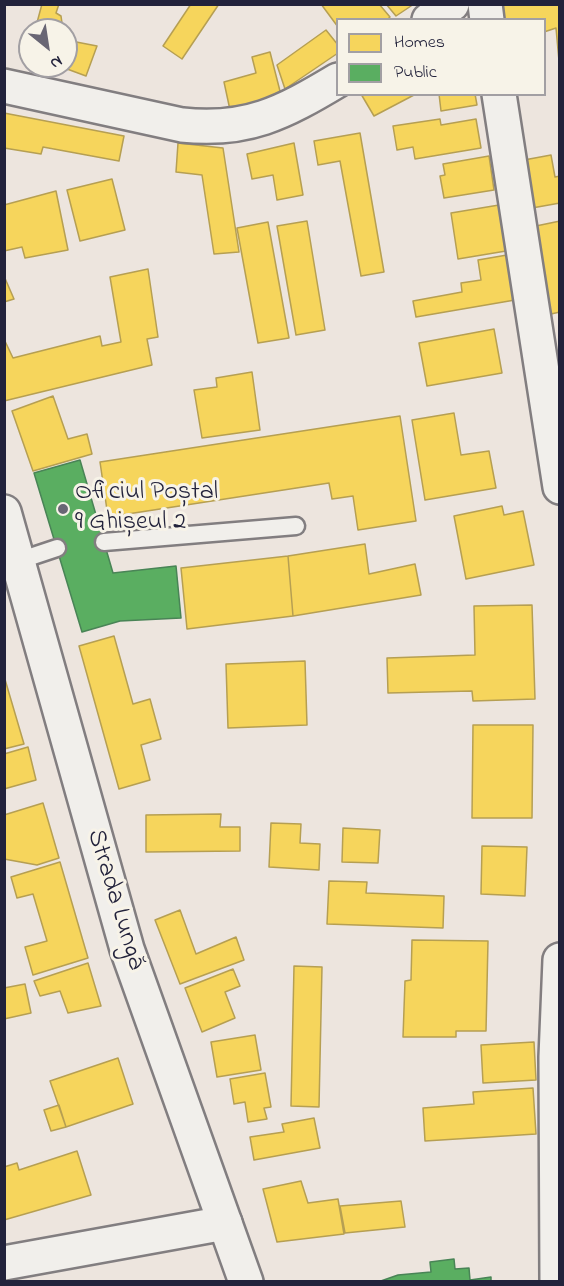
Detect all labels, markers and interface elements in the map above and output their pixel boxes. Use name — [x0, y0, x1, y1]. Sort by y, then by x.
north arrow — [18, 18, 78, 78]
legend — [336, 18, 546, 96]
text: Homes — [394, 30, 445, 56]
text: N — [45, 49, 67, 75]
text: Public — [394, 60, 437, 86]
place label: Oficiul Poștal 9 Ghișeul 2 — [75, 478, 218, 540]
marker: Oficiul Poștal 9 Ghișeul 2 — [56, 502, 70, 516]
street label: Strada Lungă — [78, 826, 150, 974]

